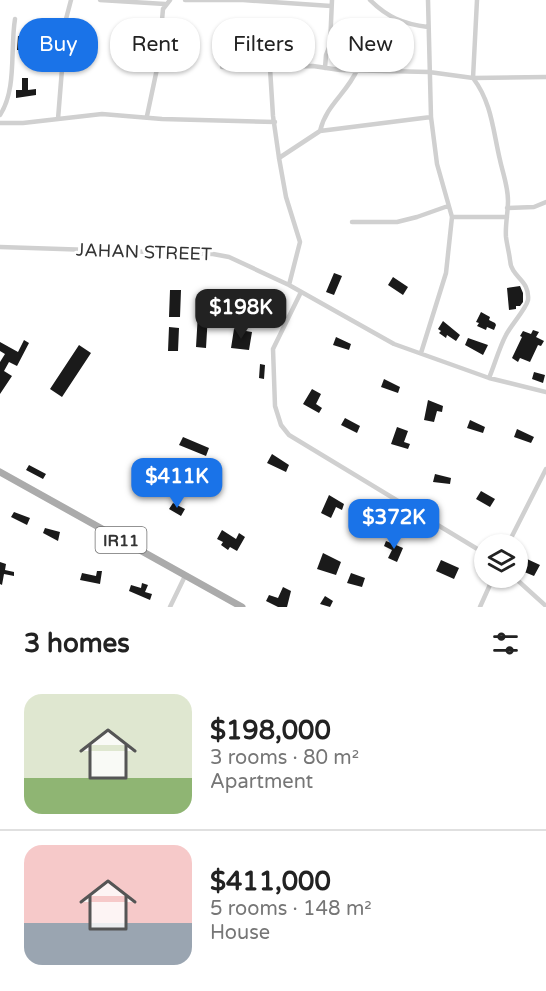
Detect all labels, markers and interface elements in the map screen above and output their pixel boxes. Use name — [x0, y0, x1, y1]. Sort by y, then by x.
chip: Buy — [18, 18, 98, 72]
chip: Rent — [110, 18, 200, 72]
chip: Filters — [212, 18, 315, 72]
chip: New — [327, 18, 414, 72]
street label: JAHAN STREET — [76, 239, 212, 265]
pin: $198K — [199, 289, 283, 340]
text: $198K — [209, 296, 273, 320]
pin: $411K — [135, 458, 219, 509]
text: $411K — [145, 465, 209, 489]
pin: $372K — [352, 499, 436, 550]
text: $372K — [362, 506, 426, 530]
road number: IR11 — [96, 527, 146, 553]
map controls — [474, 534, 528, 588]
button: layers — [474, 534, 528, 588]
icon: filters — [489, 627, 522, 660]
text: 3 homes — [24, 628, 130, 659]
text: $198,000 — [210, 715, 331, 746]
icon: home — [72, 718, 144, 790]
text: 3 rooms · 80 m² — [210, 746, 359, 770]
text: Apartment — [210, 770, 313, 794]
text: $411,000 — [210, 866, 331, 897]
icon: home — [72, 869, 144, 941]
text: 5 rooms · 148 m² — [210, 897, 372, 921]
text: House — [210, 921, 270, 945]

